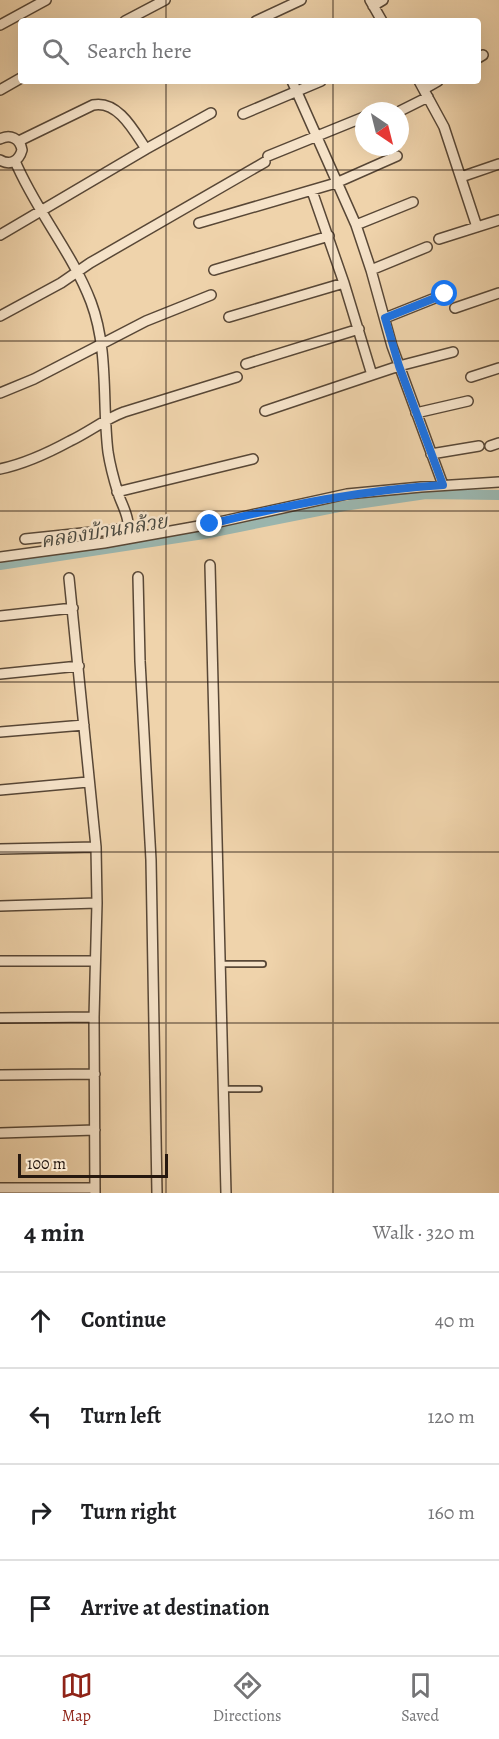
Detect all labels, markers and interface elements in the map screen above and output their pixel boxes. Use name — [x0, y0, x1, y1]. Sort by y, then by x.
search box — [18, 18, 481, 84]
icon: search — [39, 35, 72, 68]
text: Search here — [87, 36, 192, 66]
north arrow — [355, 102, 409, 156]
route start — [431, 280, 457, 306]
water label: คลองบ้านกล้วย — [39, 507, 171, 554]
route end — [196, 510, 222, 536]
scale bar — [18, 1151, 168, 1178]
text: 100 m — [27, 1153, 66, 1175]
text: 4 min — [24, 1215, 85, 1250]
text: Walk · 320 m — [373, 1219, 475, 1246]
icon: ahead — [24, 1304, 57, 1337]
text: Continue — [81, 1305, 166, 1335]
text: 40 m — [435, 1307, 475, 1334]
icon: left — [24, 1400, 57, 1433]
text: Turn left — [81, 1401, 161, 1431]
text: 120 m — [427, 1403, 475, 1430]
icon: right — [24, 1496, 57, 1529]
text: Turn right — [81, 1497, 177, 1527]
text: 160 m — [428, 1499, 475, 1526]
icon: arrive — [24, 1592, 57, 1625]
text: Arrive at destination — [81, 1593, 270, 1623]
tab: Map — [60, 1669, 93, 1727]
tab: Directions — [213, 1669, 281, 1727]
tab: Saved — [401, 1669, 439, 1727]

